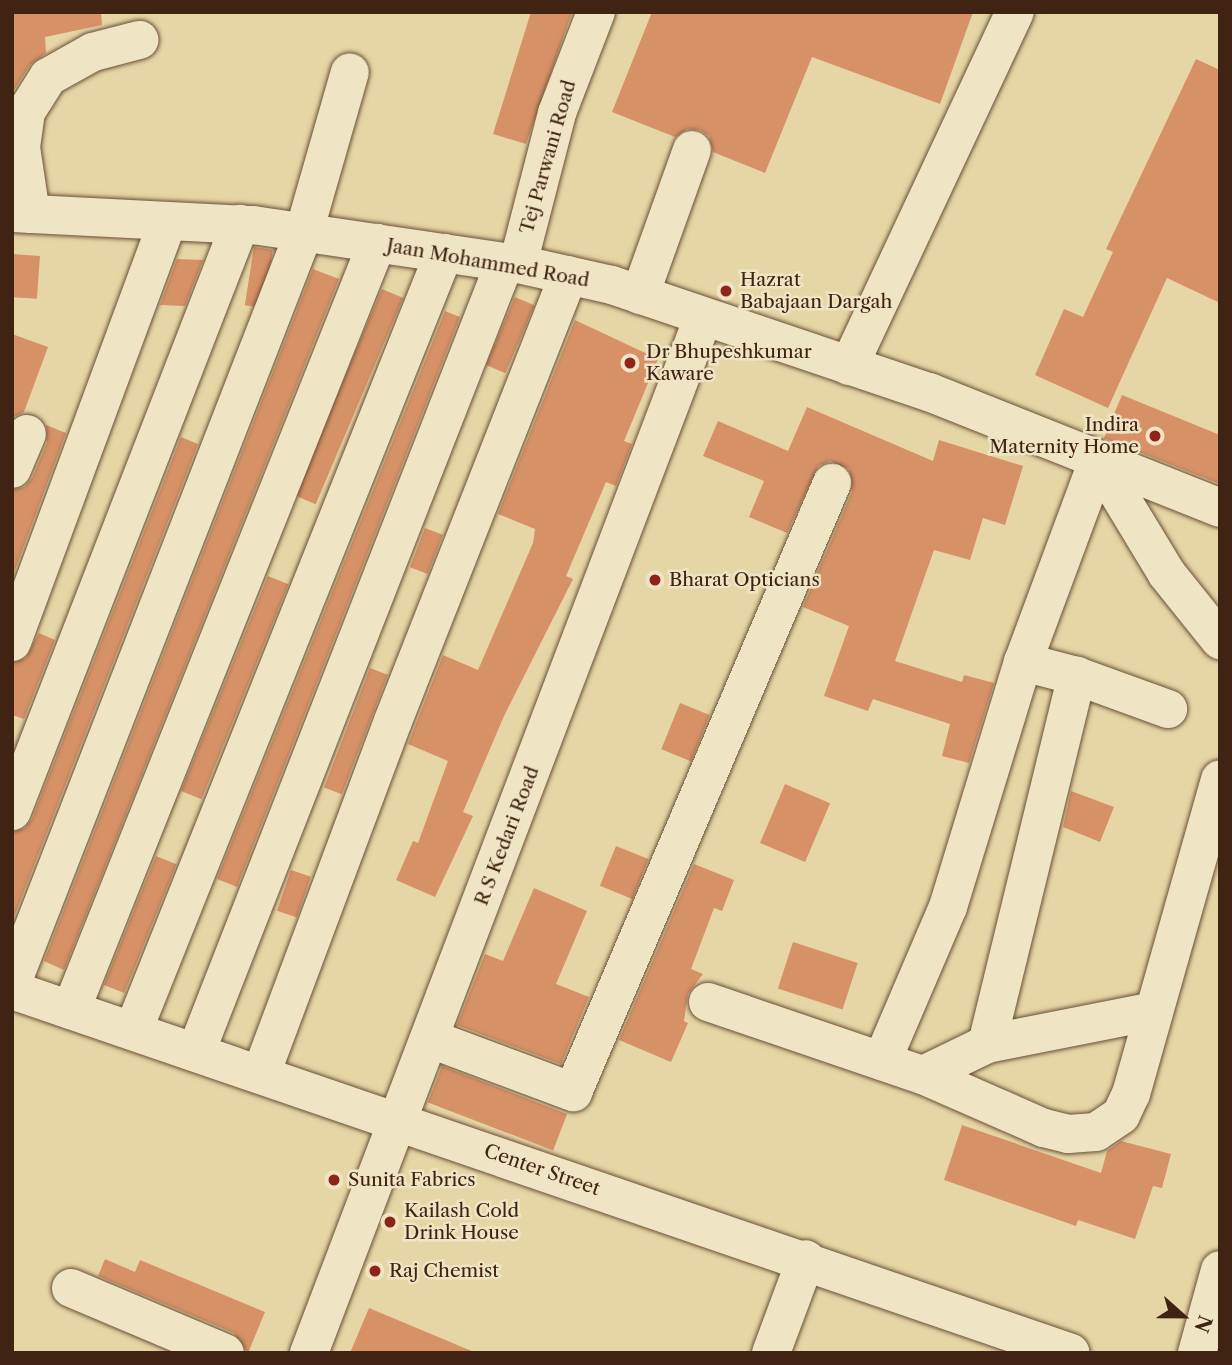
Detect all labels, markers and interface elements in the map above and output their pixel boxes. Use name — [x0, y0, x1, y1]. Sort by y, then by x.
street label: Tej Parwani Road — [515, 78, 581, 236]
street label: Jaan Mohammed Road — [385, 234, 591, 292]
place label: Hazrat Babajaan Dargah — [740, 269, 892, 313]
marker: Hazrat Babajaan Dargah — [718, 283, 734, 299]
place label: Dr Bhupeshkumar Kaware — [646, 341, 812, 385]
marker: Dr Bhupeshkumar Kaware — [620, 353, 640, 373]
place label: Indira Maternity Home — [989, 414, 1139, 458]
marker: Indira Maternity Home — [1145, 426, 1165, 446]
place label: Bharat Opticians — [669, 569, 820, 591]
marker: Bharat Opticians — [647, 572, 663, 588]
street label: R S Kedari Road — [470, 763, 544, 909]
street label: Center Street — [481, 1139, 603, 1201]
place label: Sunita Fabrics — [348, 1169, 476, 1191]
marker: Sunita Fabrics — [326, 1172, 342, 1188]
place label: Kailash Cold Drink House — [404, 1200, 519, 1244]
marker: Kailash Cold Drink House — [382, 1214, 398, 1230]
place label: Raj Chemist — [389, 1260, 499, 1282]
marker: Raj Chemist — [367, 1263, 383, 1279]
north arrow — [1148, 1281, 1218, 1351]
text: N — [1189, 1312, 1217, 1336]

